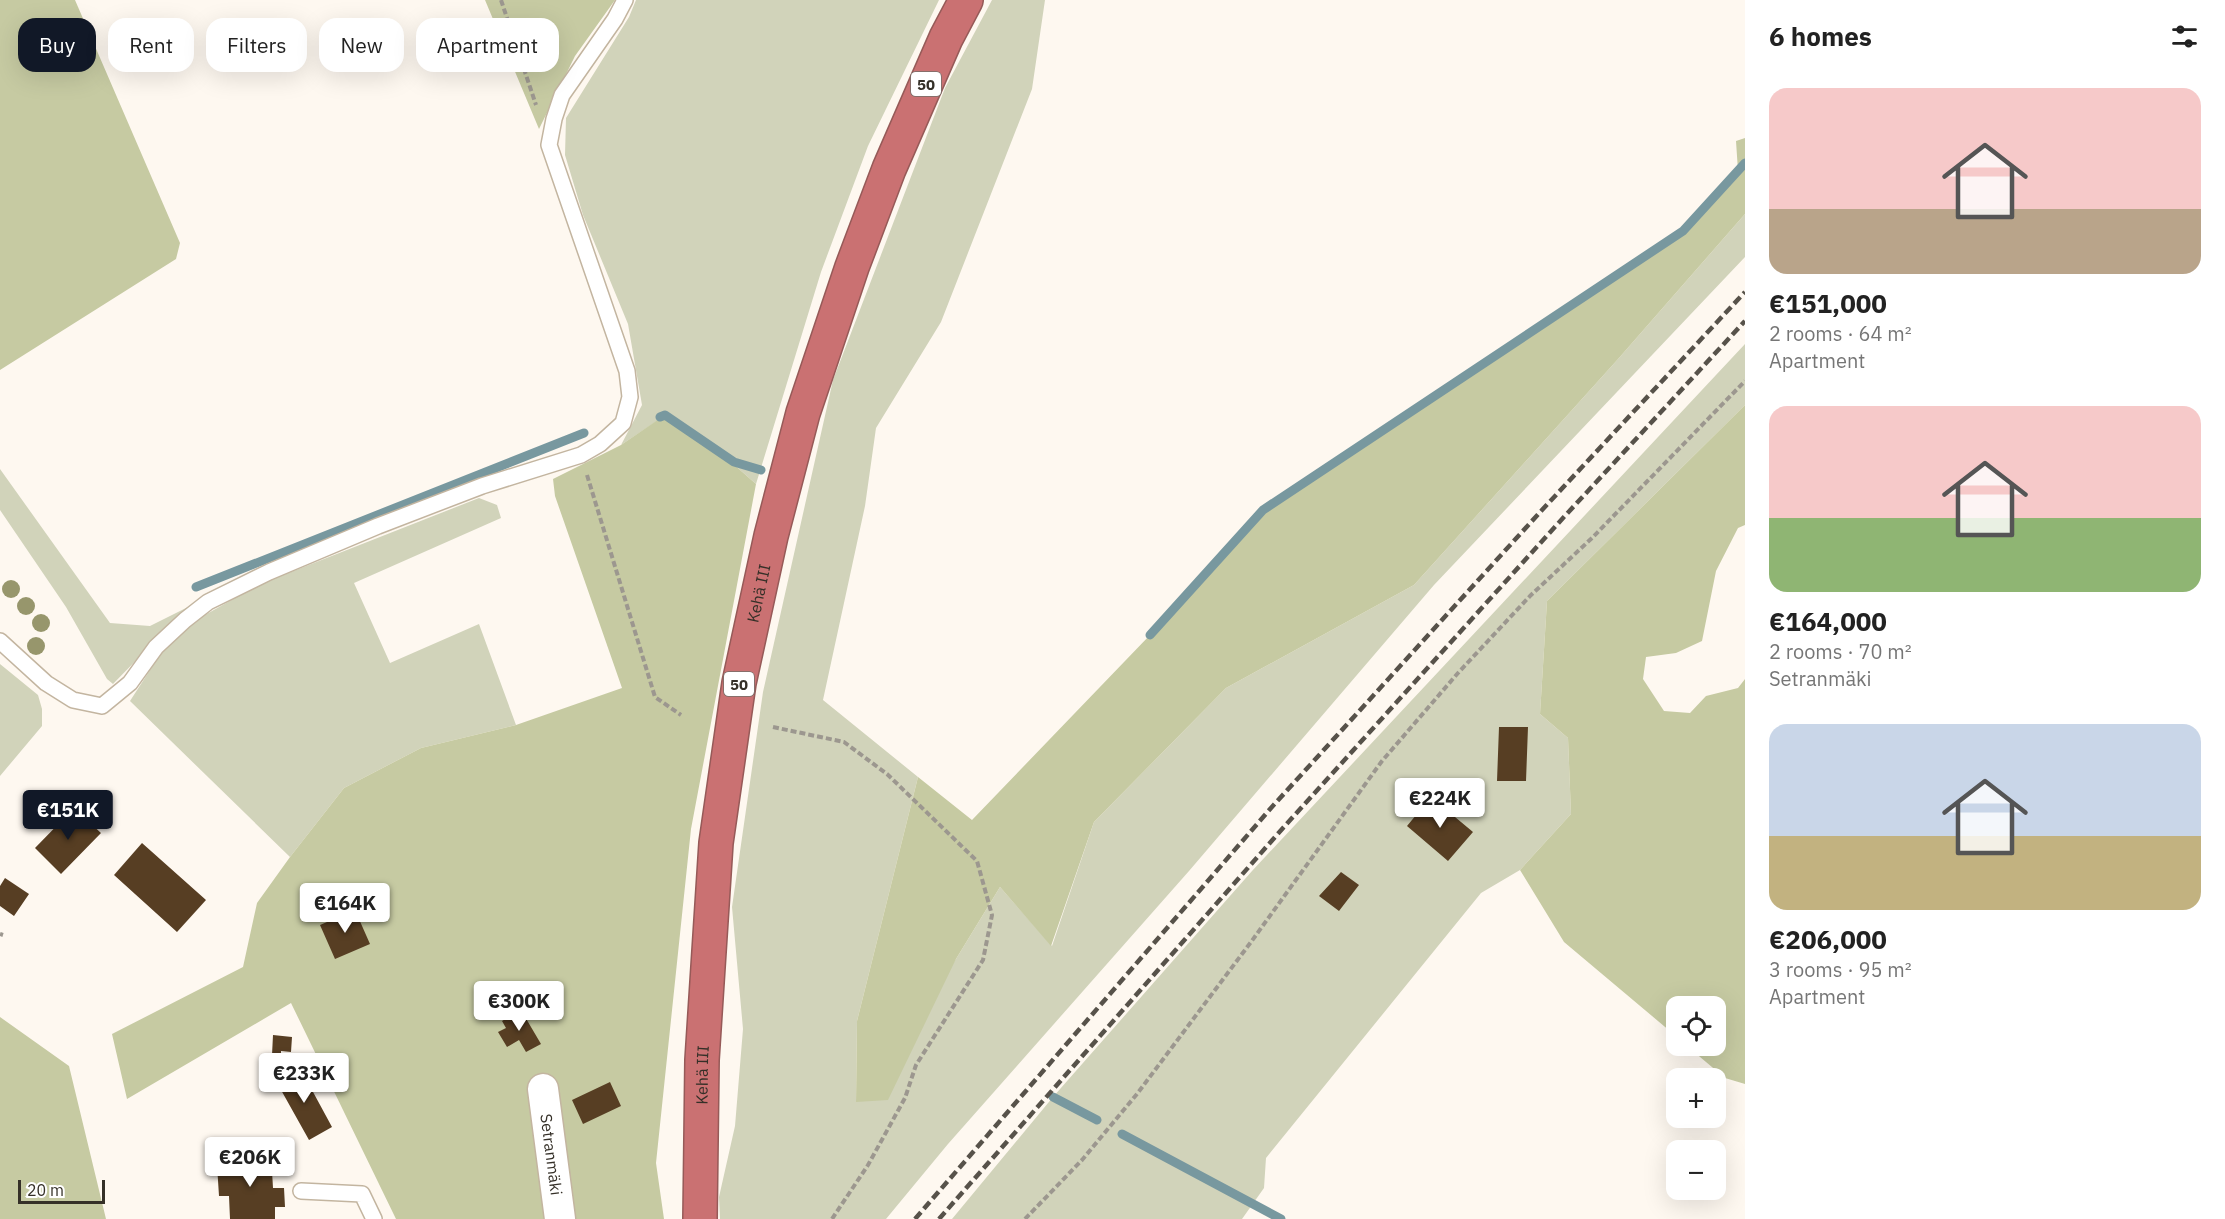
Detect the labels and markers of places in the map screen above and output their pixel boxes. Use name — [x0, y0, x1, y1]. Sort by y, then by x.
pin: €224K — [1398, 778, 1482, 829]
pin: €151K — [26, 790, 110, 841]
pin: €164K — [303, 883, 387, 934]
pin: €300K — [477, 981, 561, 1032]
pin: €233K — [262, 1053, 346, 1104]
pin: €206K — [208, 1137, 292, 1188]

